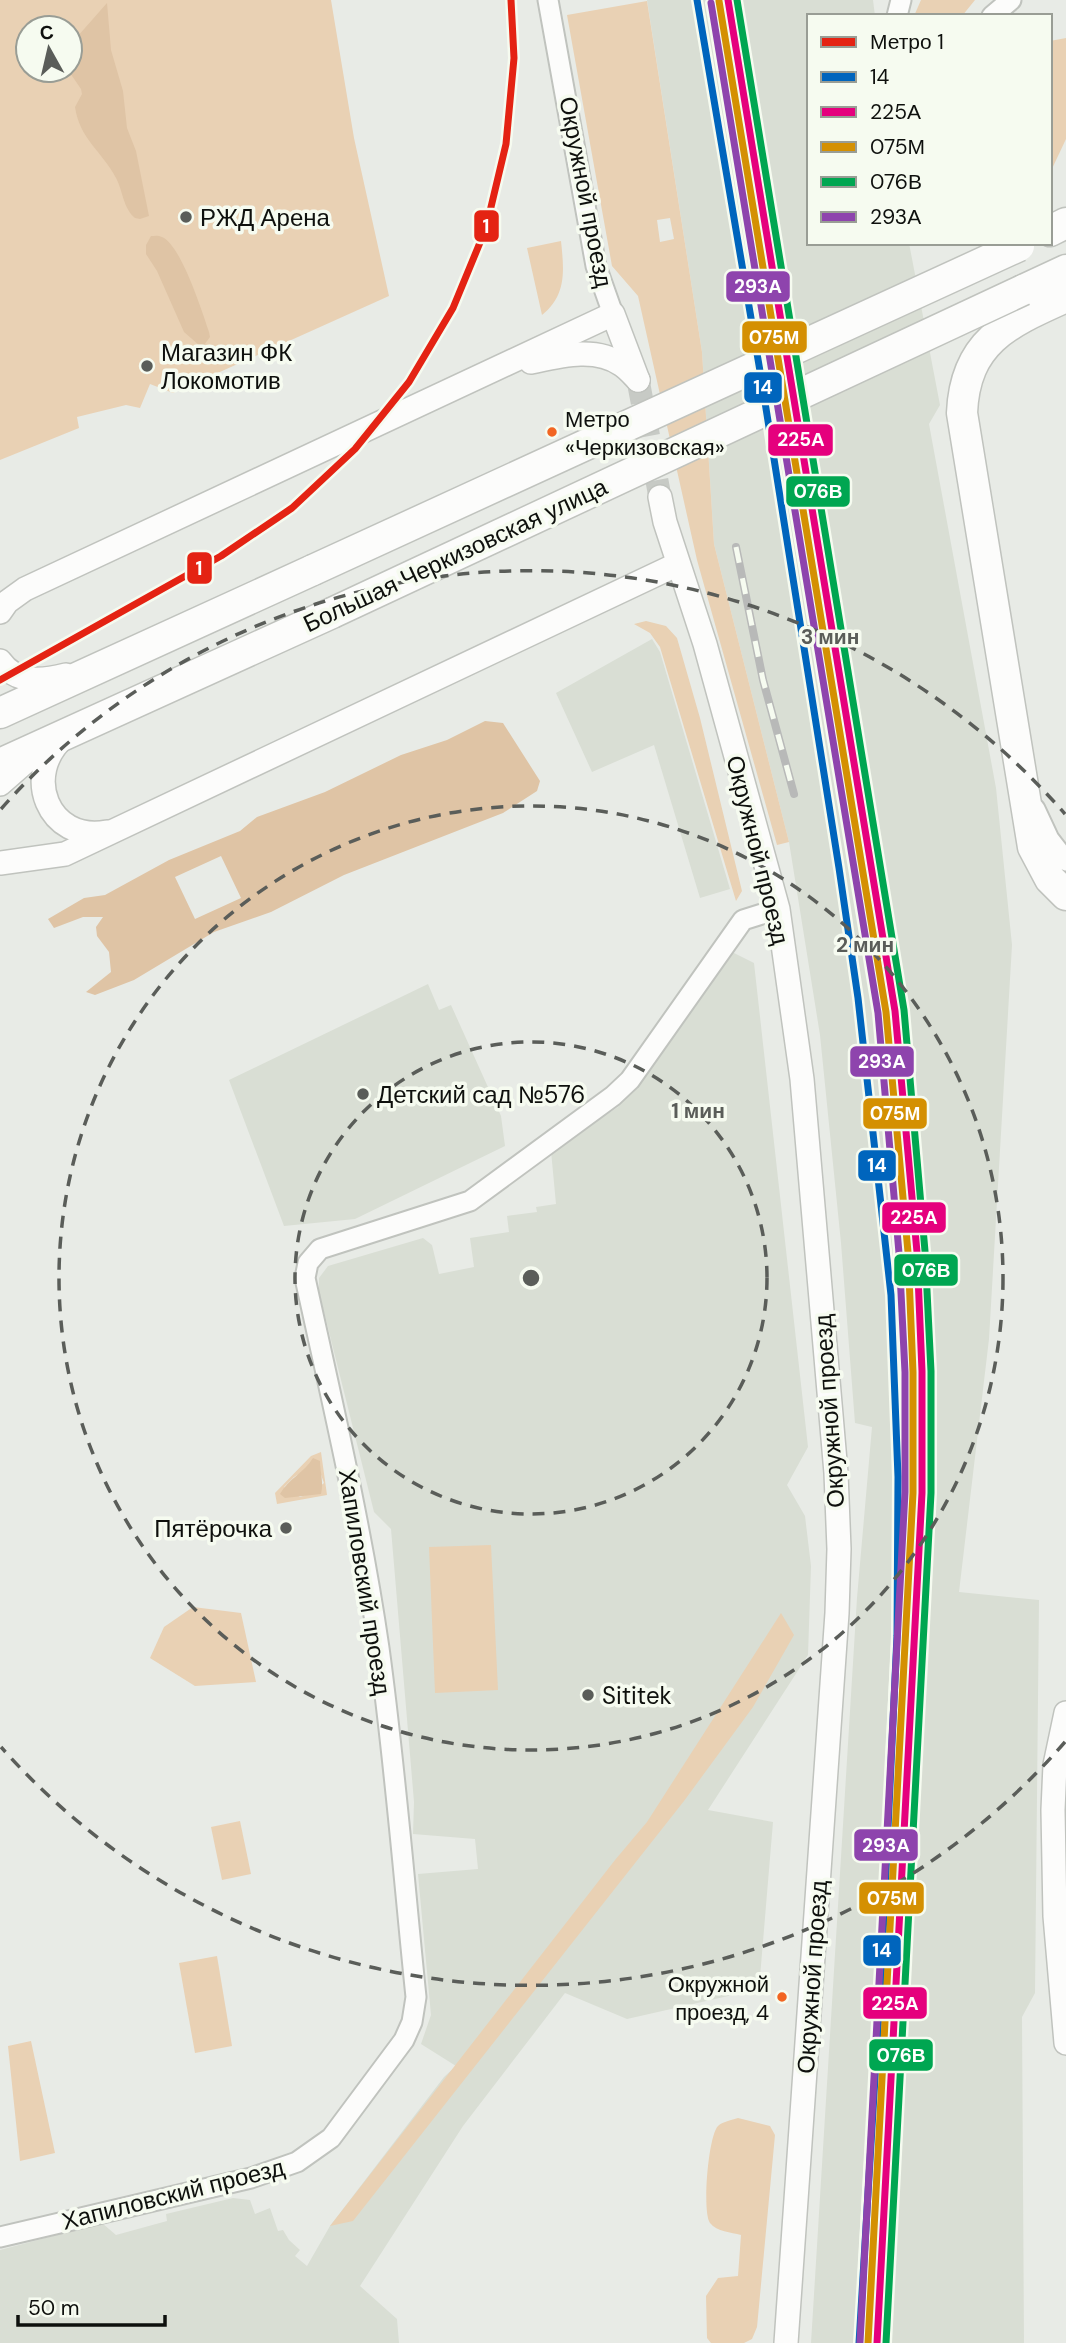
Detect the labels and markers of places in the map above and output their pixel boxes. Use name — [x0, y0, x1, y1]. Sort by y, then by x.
place label: РЖД Арена — [200, 202, 330, 233]
marker: РЖД Арена — [178, 209, 194, 225]
place label: Магазин ФК Локомотив — [161, 337, 292, 396]
marker: Магазин ФК Локомотив — [139, 358, 155, 374]
place label: Метро «Черкизовская» — [565, 405, 725, 462]
marker: Метро «Черкизовская» — [545, 425, 559, 439]
place label: Детский сад №576 — [377, 1079, 585, 1110]
marker: Детский сад №576 — [355, 1086, 371, 1102]
centre of rings — [519, 1266, 543, 1290]
place label: Пятёрочка — [154, 1513, 273, 1544]
marker: Пятёрочка — [278, 1520, 294, 1536]
place label: Sititek — [602, 1680, 672, 1711]
marker: Sititek — [580, 1687, 596, 1703]
place label: Окружной проезд, 4 — [668, 1970, 769, 2027]
marker: Окружной проезд, 4 — [775, 1990, 789, 2004]

